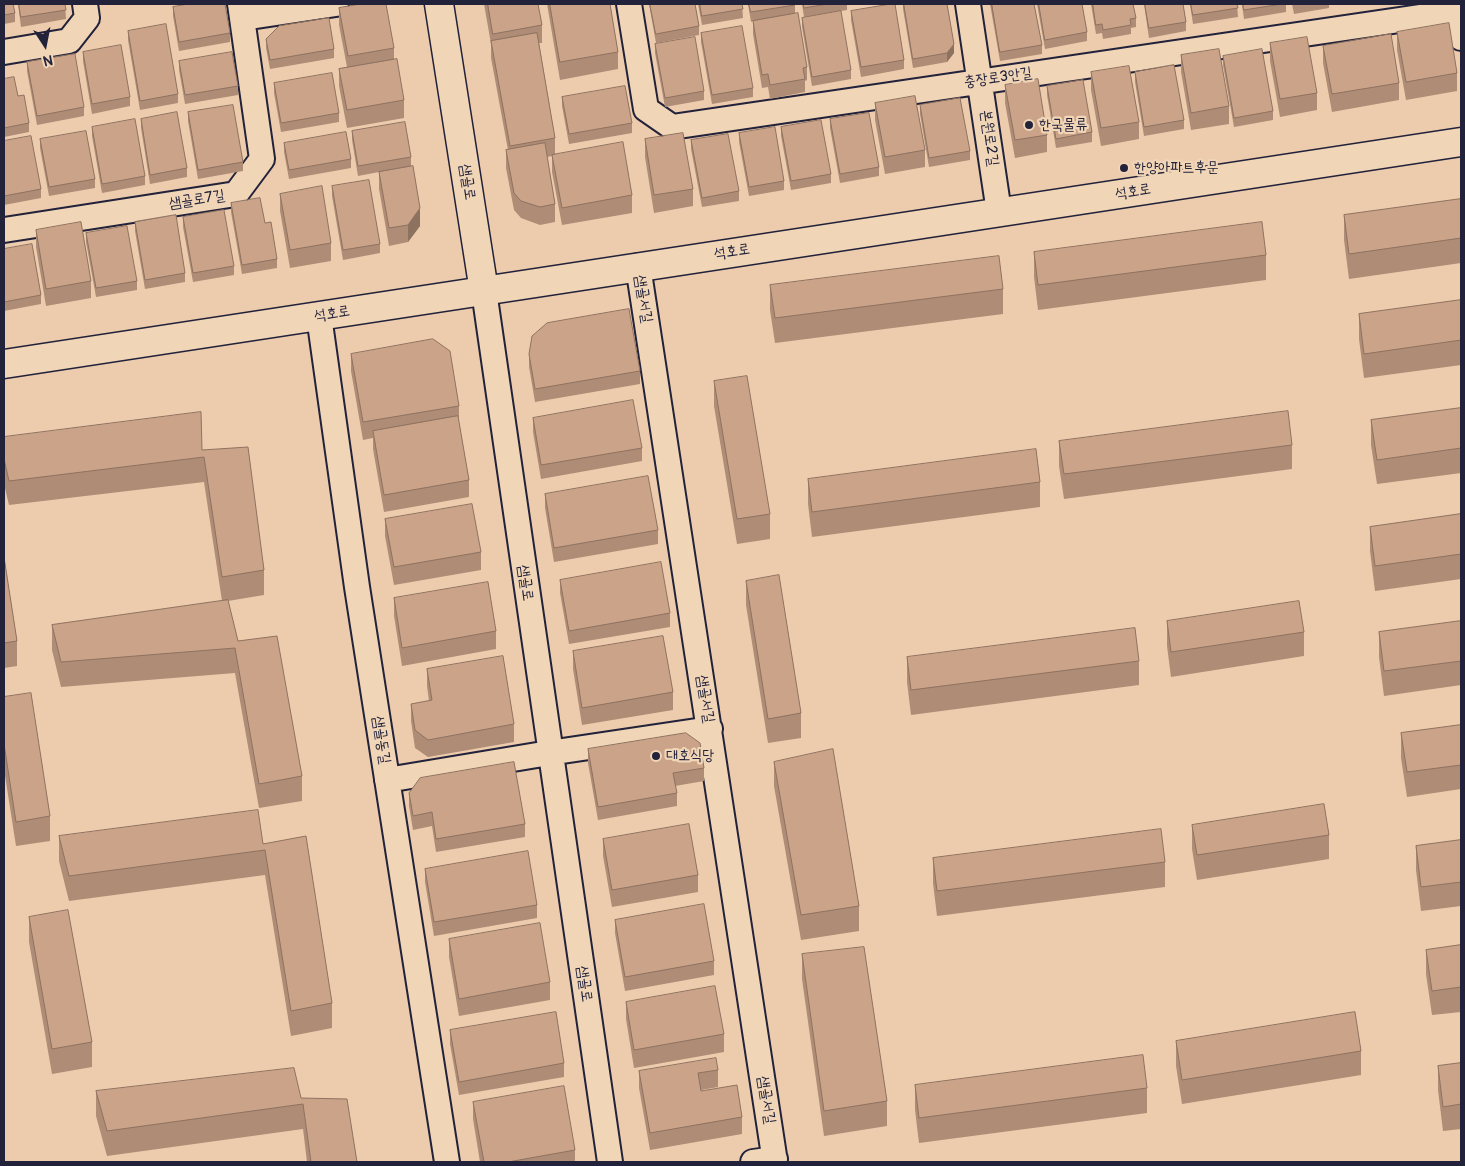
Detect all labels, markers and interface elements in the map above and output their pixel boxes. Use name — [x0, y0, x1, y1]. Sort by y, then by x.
north arrow — [20, 20, 70, 70]
text: N — [42, 51, 54, 69]
street label: 충장로3안길 — [963, 64, 1033, 92]
street label: 본원로2길 — [976, 109, 1002, 167]
place label: 한국물류 — [1039, 116, 1087, 134]
marker: 한국물류 — [1023, 119, 1035, 131]
place label: 한양아파트후문 — [1134, 159, 1218, 177]
marker: 한양아파트후문 — [1118, 162, 1130, 174]
street label: 샘골로 — [455, 163, 479, 201]
street label: 석호로 — [1114, 180, 1152, 204]
street label: 샘골로7길 — [168, 187, 226, 213]
street label: 석호로 — [713, 241, 751, 263]
street label: 샘골서길 — [630, 274, 656, 324]
street label: 석호로 — [313, 302, 351, 326]
street label: 샘골로 — [514, 564, 536, 602]
street label: 샘골서길 — [692, 674, 718, 724]
street label: 샘골동길 — [368, 715, 394, 765]
place label: 대호식당 — [666, 747, 714, 765]
marker: 대호식당 — [650, 750, 662, 762]
street label: 샘골로 — [573, 965, 595, 1003]
street label: 샘골서길 — [753, 1075, 779, 1125]

